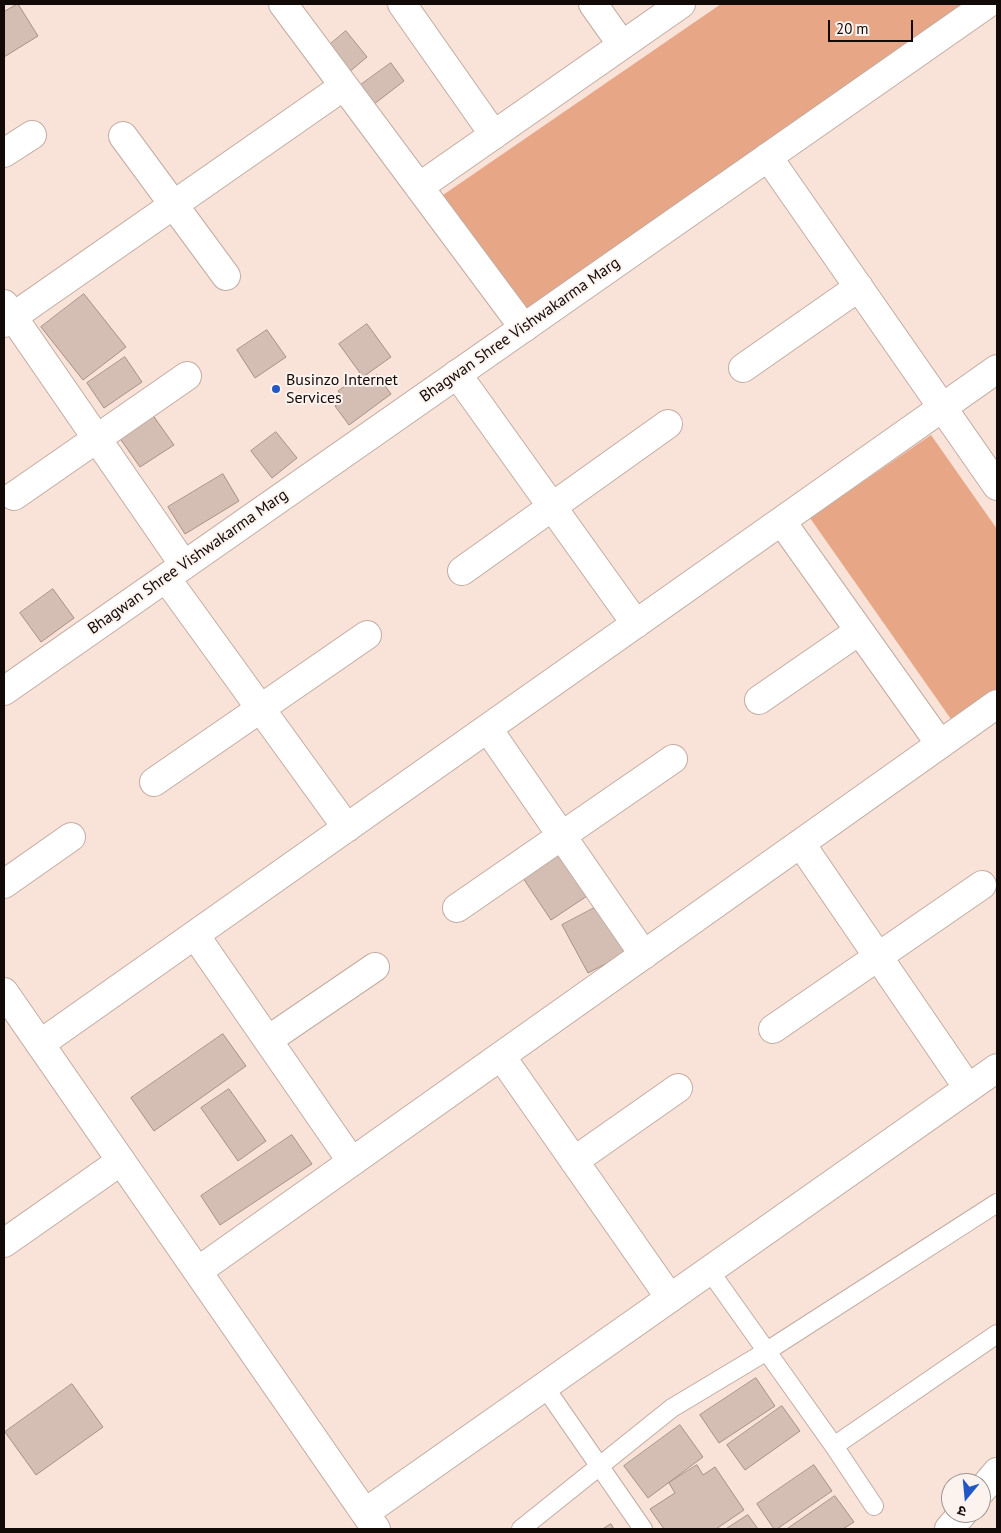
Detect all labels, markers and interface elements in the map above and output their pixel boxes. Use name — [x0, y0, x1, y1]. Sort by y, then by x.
scale bar — [831, 10, 916, 42]
text: 20 m — [836, 19, 869, 38]
street label: Bhagwan Shree Vishwakarma Marg — [416, 253, 624, 407]
place label: Businzo Internet Services — [286, 370, 398, 408]
marker: Businzo Internet Services — [270, 383, 282, 395]
street label: Bhagwan Shree Vishwakarma Marg — [84, 485, 292, 639]
north arrow — [941, 1473, 991, 1523]
text: उ — [955, 1502, 968, 1521]

